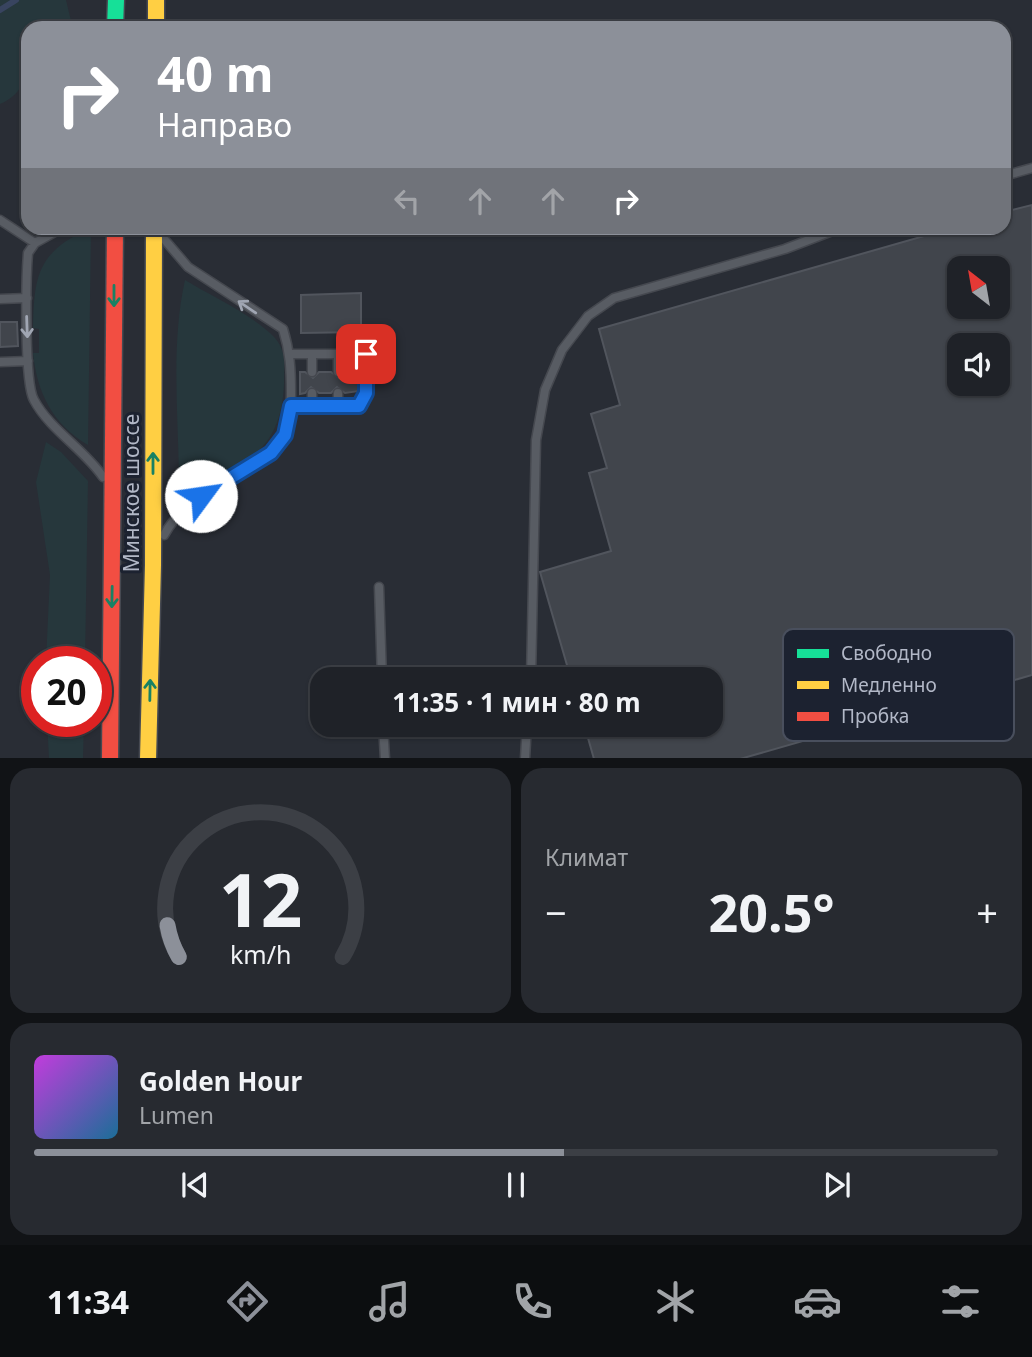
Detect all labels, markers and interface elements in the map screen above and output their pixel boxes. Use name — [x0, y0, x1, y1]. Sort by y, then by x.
text: 40 m — [157, 40, 274, 106]
icon: right — [42, 49, 133, 140]
text: Направо — [157, 103, 292, 146]
icon: left — [388, 182, 426, 220]
icon: ahead — [461, 182, 499, 220]
icon: ahead — [534, 182, 572, 220]
icon: right — [607, 182, 645, 220]
north arrow — [947, 256, 1010, 318]
map controls — [947, 256, 1010, 396]
one-way arrow — [107, 284, 121, 307]
one-way arrow — [238, 300, 258, 314]
one-way arrow — [21, 315, 34, 338]
pin — [336, 324, 396, 384]
button: sound — [947, 333, 1010, 396]
icon: arrive — [347, 335, 385, 373]
street label: Минское шоссе — [117, 414, 145, 572]
one-way arrow — [146, 452, 160, 475]
position arrow — [164, 459, 238, 533]
one-way arrow — [106, 585, 119, 608]
legend — [783, 629, 1014, 741]
text: Свободно — [841, 640, 932, 666]
speed limit sign: 20 — [21, 646, 112, 737]
text: Медленно — [841, 672, 937, 698]
one-way arrow — [143, 679, 157, 702]
text: 11:35 · 1 мин · 80 m — [392, 684, 641, 720]
text: Пробка — [841, 703, 909, 729]
text: Климат — [545, 841, 628, 873]
text: 12 — [219, 849, 302, 948]
text: 20.5° — [709, 876, 834, 947]
text: − — [545, 886, 567, 938]
text: + — [976, 886, 998, 938]
text: km/h — [230, 936, 291, 970]
text: Golden Hour — [139, 1063, 302, 1099]
text: Lumen — [139, 1099, 214, 1131]
icon: previous — [176, 1166, 214, 1204]
icon: pause — [497, 1166, 535, 1204]
icon: next — [818, 1166, 856, 1204]
icon: directions — [223, 1277, 272, 1326]
icon: music — [365, 1277, 414, 1326]
icon: phone — [508, 1277, 557, 1326]
icon: climate — [651, 1277, 700, 1326]
icon: car — [793, 1277, 842, 1326]
icon: filters — [936, 1277, 985, 1326]
text: 11:34 — [47, 1280, 129, 1323]

